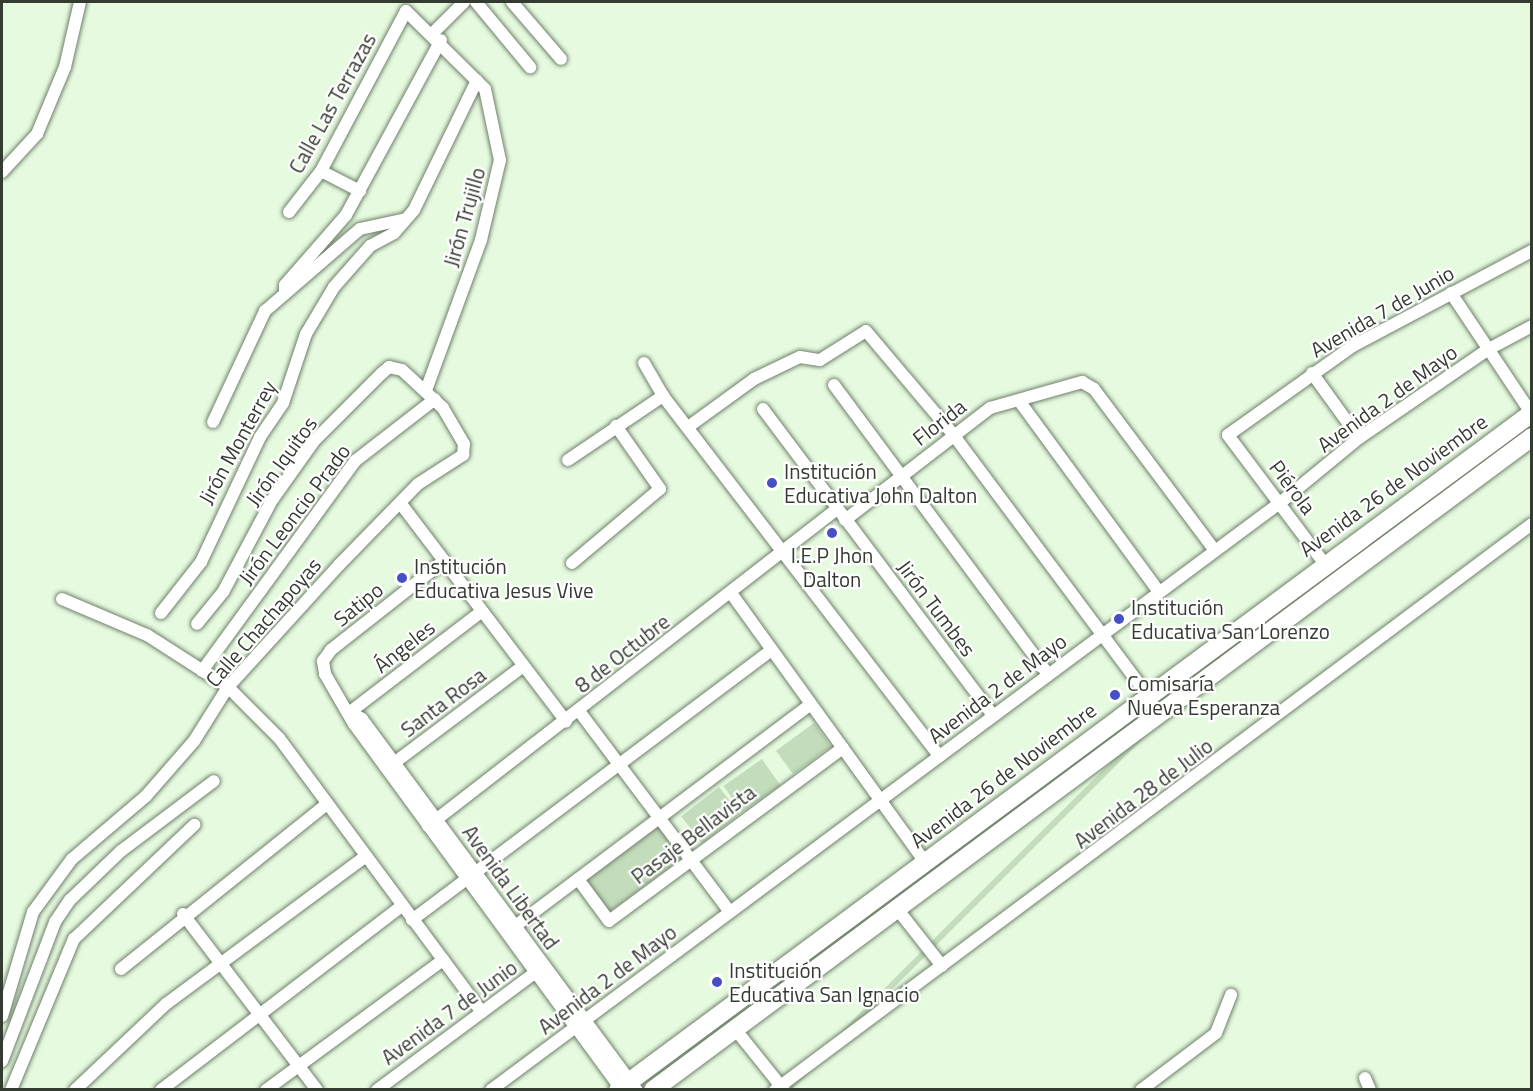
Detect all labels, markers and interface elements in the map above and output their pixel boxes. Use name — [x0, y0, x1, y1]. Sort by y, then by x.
street label: Calle Las Terrazas — [283, 28, 381, 178]
street label: Jirón Trujillo — [438, 164, 490, 270]
street label: Avenida 7 de Junio — [1306, 260, 1458, 362]
street label: Avenida 2 de Mayo — [1312, 339, 1462, 457]
street label: Jirón Monterrey — [193, 376, 281, 508]
street label: Florida — [907, 393, 971, 451]
street label: Avenida 26 de Noviembre — [1294, 408, 1492, 562]
street label: Jirón Iquitos — [240, 411, 322, 511]
street label: Jirón Leoncio Prado — [233, 439, 355, 589]
street label: Piérola — [1265, 455, 1321, 519]
place label: Institución Educativa John Dalton — [784, 458, 977, 508]
marker: Institución Educativa John Dalton — [765, 476, 779, 490]
marker: I.E.P Jhon Dalton — [825, 526, 839, 540]
place label: I.E.P Jhon Dalton — [791, 542, 873, 592]
street label: Calle Chachapoyas — [200, 552, 326, 692]
place label: Institución Educativa Jesus Vive — [414, 553, 594, 603]
street label: Jirón Tumbes — [893, 555, 981, 661]
marker: Institución Educativa Jesus Vive — [395, 571, 409, 585]
street label: Satipo — [328, 577, 388, 631]
place label: Institución Educativa San Lorenzo — [1131, 594, 1330, 644]
street label: 8 de Octubre — [570, 608, 674, 698]
marker: Institución Educativa San Lorenzo — [1112, 612, 1126, 626]
street label: Ángeles — [368, 614, 440, 678]
street label: Avenida 2 de Mayo — [923, 628, 1071, 748]
street label: Santa Rosa — [396, 662, 490, 742]
place label: Comisaría Nueva Esperanza — [1127, 670, 1280, 720]
marker: Comisaría Nueva Esperanza — [1108, 688, 1122, 702]
street label: Avenida 26 de Noviembre — [905, 697, 1101, 853]
street label: Avenida 28 de Julio — [1069, 733, 1217, 853]
street label: Pasaje Bellavista — [626, 779, 760, 889]
street label: Avenida Libertad — [457, 820, 565, 954]
street label: Avenida 2 de Mayo — [533, 919, 681, 1039]
street label: Avenida 7 de Junio — [376, 954, 522, 1070]
place label: Institución Educativa San Ignacio — [729, 957, 920, 1007]
marker: Institución Educativa San Ignacio — [710, 975, 724, 989]

